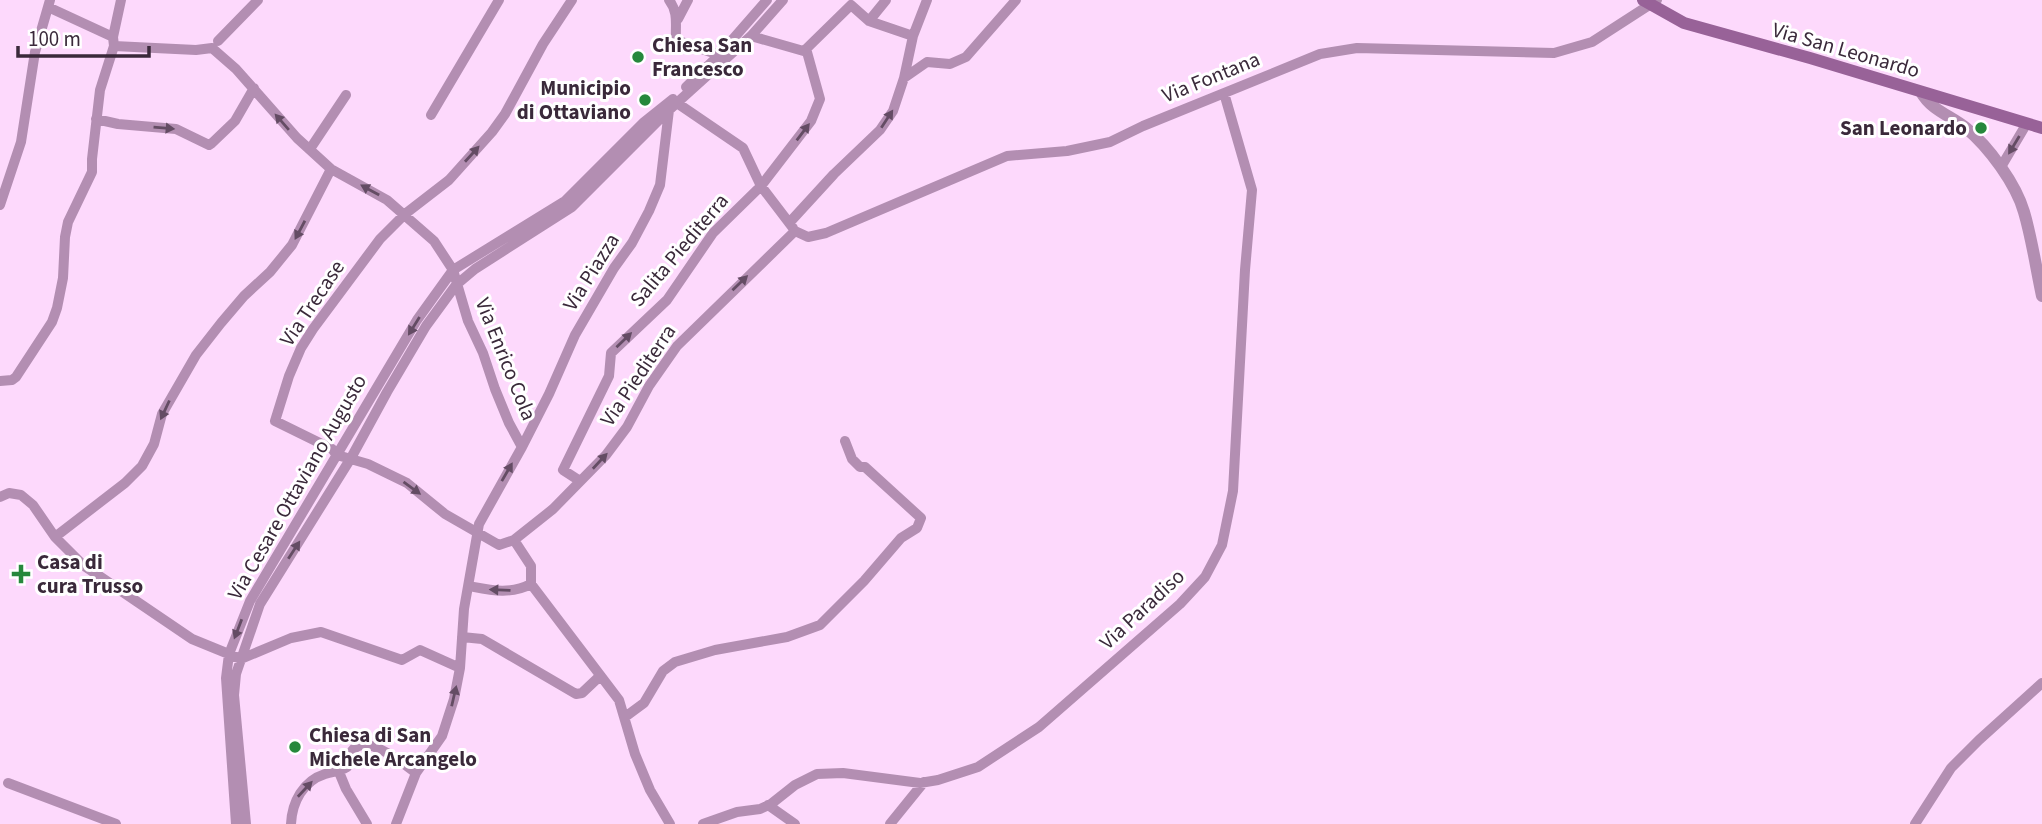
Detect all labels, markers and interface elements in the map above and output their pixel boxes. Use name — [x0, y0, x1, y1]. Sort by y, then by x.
scale bar — [18, 14, 149, 58]
street label: Via San Leonardo — [1769, 15, 1923, 85]
text: 100 m — [28, 24, 81, 54]
place label: Chiesa San Francesco — [652, 30, 752, 84]
street label: Via Fontana — [1158, 44, 1264, 110]
marker: Chiesa San Francesco — [630, 49, 646, 65]
place label: Municipio di Ottaviano — [517, 73, 631, 127]
marker: Municipio di Ottaviano — [637, 92, 653, 108]
one-way arrow — [880, 110, 893, 129]
one-way arrow — [275, 113, 290, 130]
place label: San Leonardo — [1840, 113, 1967, 143]
marker: San Leonardo — [1973, 120, 1989, 136]
one-way arrow — [796, 122, 810, 141]
one-way arrow — [153, 123, 175, 134]
one-way arrow — [2008, 136, 2020, 155]
one-way arrow — [464, 145, 480, 163]
one-way arrow — [360, 184, 379, 196]
street label: Salita Piediterra — [623, 187, 735, 313]
one-way arrow — [295, 220, 306, 240]
street label: Via Piazza — [555, 227, 627, 317]
street label: Via Trecase — [272, 254, 352, 352]
one-way arrow — [731, 276, 748, 292]
street label: Via Enrico Cola — [468, 293, 544, 425]
one-way arrow — [407, 317, 420, 336]
street label: Via Piediterra — [593, 318, 683, 432]
one-way arrow — [616, 332, 633, 349]
street label: Via Cesare Ottaviano Augusto — [220, 369, 374, 605]
one-way arrow — [159, 400, 170, 421]
one-way arrow — [592, 453, 608, 470]
one-way arrow — [501, 463, 513, 482]
one-way arrow — [403, 481, 421, 495]
one-way arrow — [288, 540, 301, 560]
place label: Casa di cura Trusso — [37, 547, 143, 601]
street label: Via Paradiso — [1093, 562, 1191, 656]
marker: Casa di cura Trusso — [11, 564, 31, 584]
one-way arrow — [489, 584, 511, 595]
one-way arrow — [233, 618, 244, 639]
one-way arrow — [449, 685, 460, 707]
place label: Chiesa di San Michele Arcangelo — [309, 720, 477, 774]
marker: Chiesa di San Michele Arcangelo — [287, 739, 303, 755]
one-way arrow — [297, 781, 313, 798]

